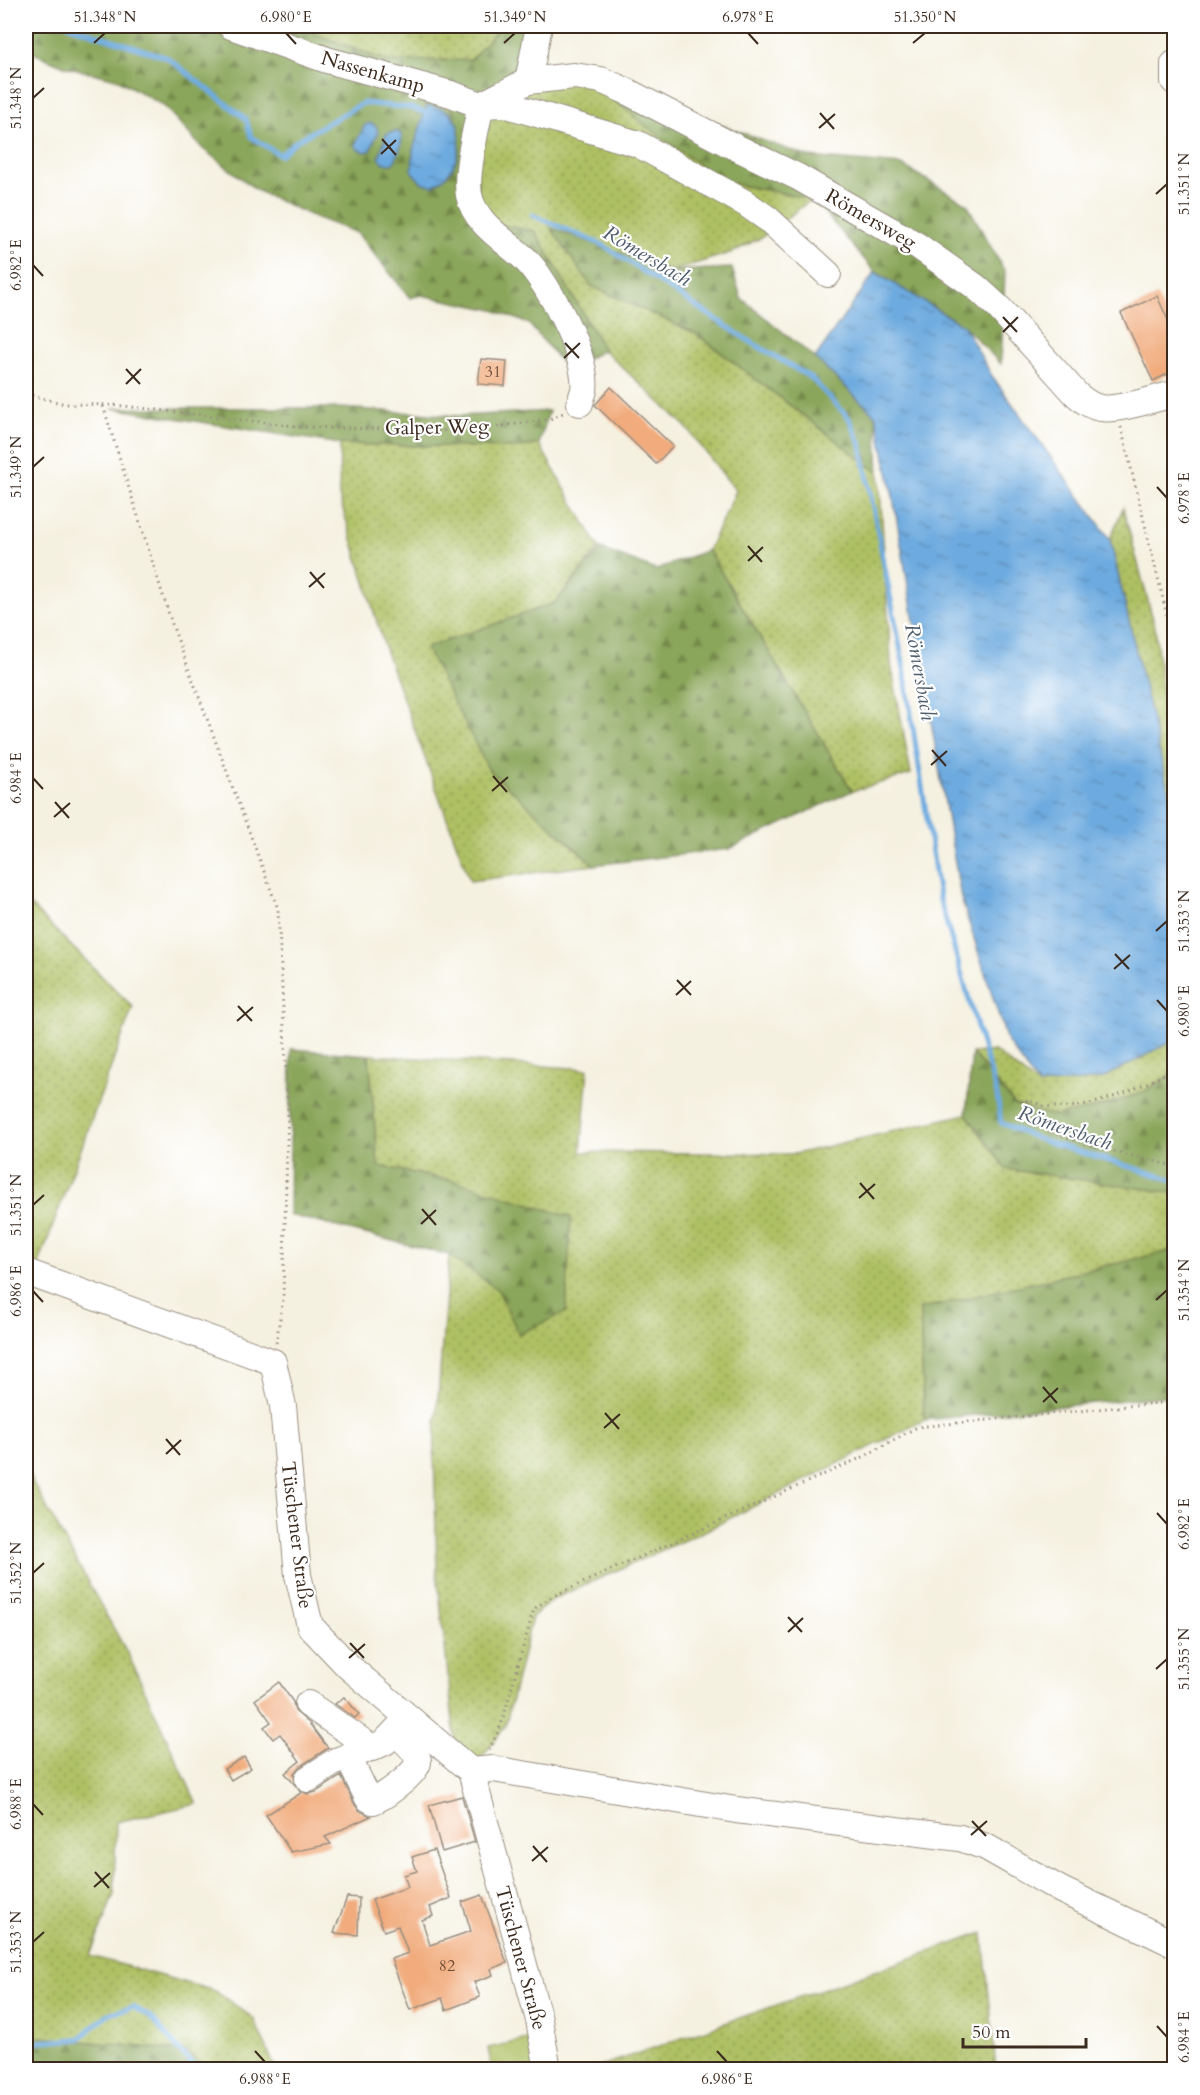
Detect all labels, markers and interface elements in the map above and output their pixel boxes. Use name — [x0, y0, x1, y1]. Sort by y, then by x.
text: 51.348°N — [74, 7, 137, 27]
text: 6.980°E — [260, 7, 312, 27]
text: 51.349°N — [484, 7, 547, 27]
text: 6.978°E — [722, 7, 774, 27]
text: 51.350°N — [894, 7, 957, 27]
street label: Nassenkamp — [318, 44, 428, 100]
text: 51.348°N — [6, 66, 26, 129]
text: 51.351°N — [1174, 152, 1194, 215]
street label: Römersweg — [821, 182, 922, 256]
water label: Römersbach — [598, 218, 696, 294]
text: 6.982°E — [6, 239, 26, 291]
house number: 31 — [485, 361, 501, 383]
street label: Galper Weg — [385, 413, 490, 441]
text: 51.349°N — [6, 435, 26, 498]
text: 6.978°E — [1174, 472, 1194, 524]
water label: Römersbach — [897, 621, 943, 723]
text: 6.984°E — [6, 752, 26, 804]
text: 51.353°N — [1174, 889, 1194, 952]
text: 6.980°E — [1174, 985, 1194, 1037]
water label: Römersbach — [1014, 1098, 1116, 1158]
text: 51.351°N — [6, 1173, 26, 1236]
text: 51.354°N — [1174, 1258, 1194, 1321]
text: 6.986°E — [6, 1265, 26, 1317]
street label: Tüschener Straße — [275, 1460, 319, 1610]
text: 6.982°E — [1174, 1498, 1194, 1550]
text: 51.352°N — [6, 1541, 26, 1604]
text: 51.355°N — [1174, 1627, 1194, 1690]
text: 6.988°E — [6, 1778, 26, 1830]
street label: Tüschener Straße — [489, 1883, 553, 2033]
text: 51.353°N — [6, 1910, 26, 1973]
house number: 82 — [439, 1955, 455, 1977]
scale bar — [963, 2011, 1086, 2049]
text: 6.984°E — [1174, 2011, 1194, 2063]
text: 50 m — [972, 2020, 1011, 2045]
text: 6.988°E — [239, 2069, 291, 2089]
text: 6.986°E — [701, 2069, 753, 2089]

